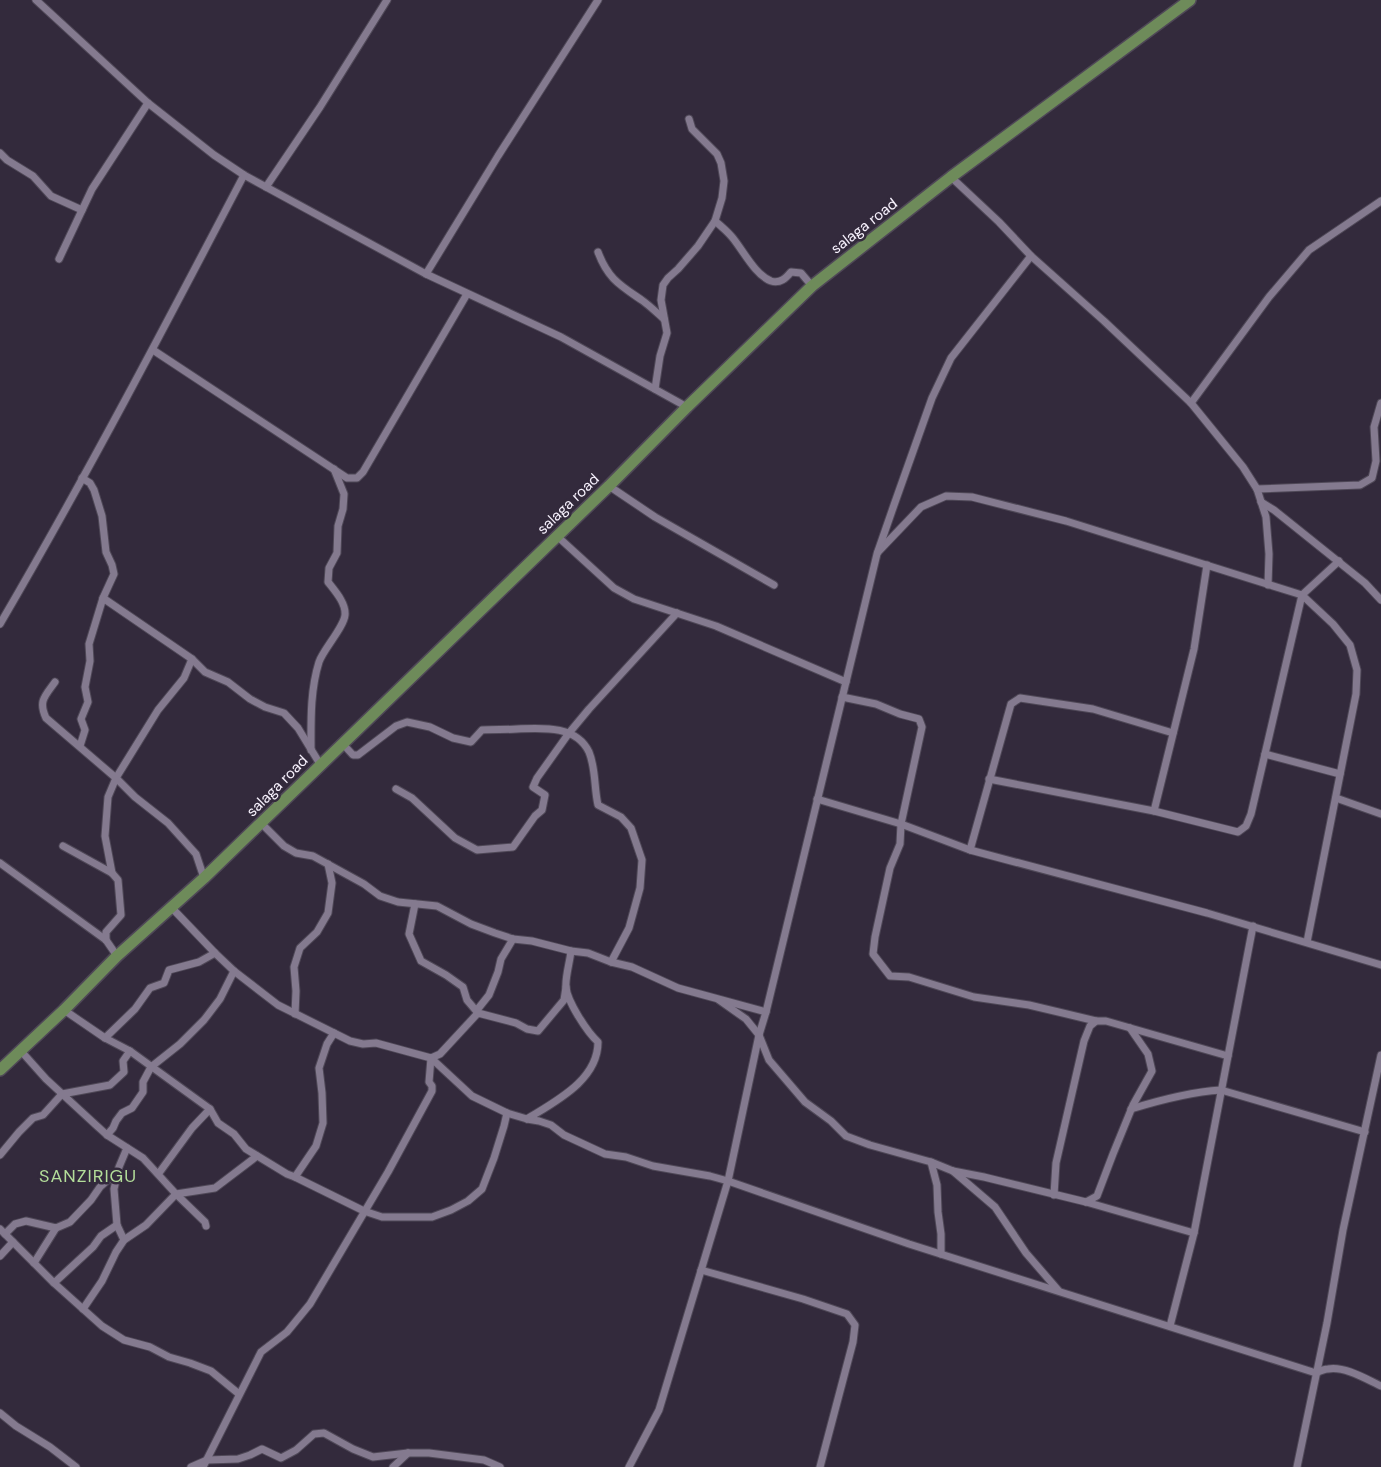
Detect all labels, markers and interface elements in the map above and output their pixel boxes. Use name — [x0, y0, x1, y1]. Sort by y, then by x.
street label: salaga road — [827, 194, 901, 258]
street label: salaga road — [532, 469, 604, 539]
street label: salaga road — [242, 751, 312, 821]
district label: SANZIRIGU — [39, 1164, 137, 1188]

